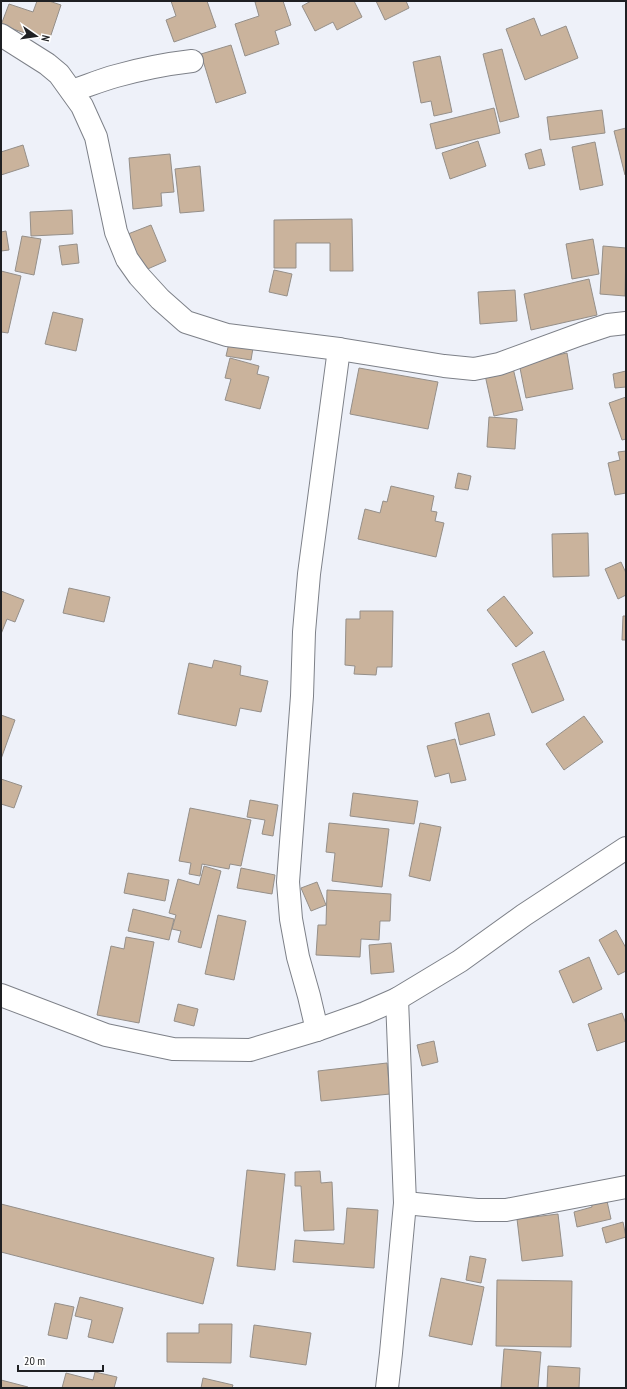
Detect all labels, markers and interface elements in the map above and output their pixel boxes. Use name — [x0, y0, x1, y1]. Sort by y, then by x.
north arrow — [16, 16, 56, 56]
text: N — [38, 34, 53, 43]
scale bar — [18, 1347, 103, 1373]
text: 20 m — [24, 1353, 45, 1368]

